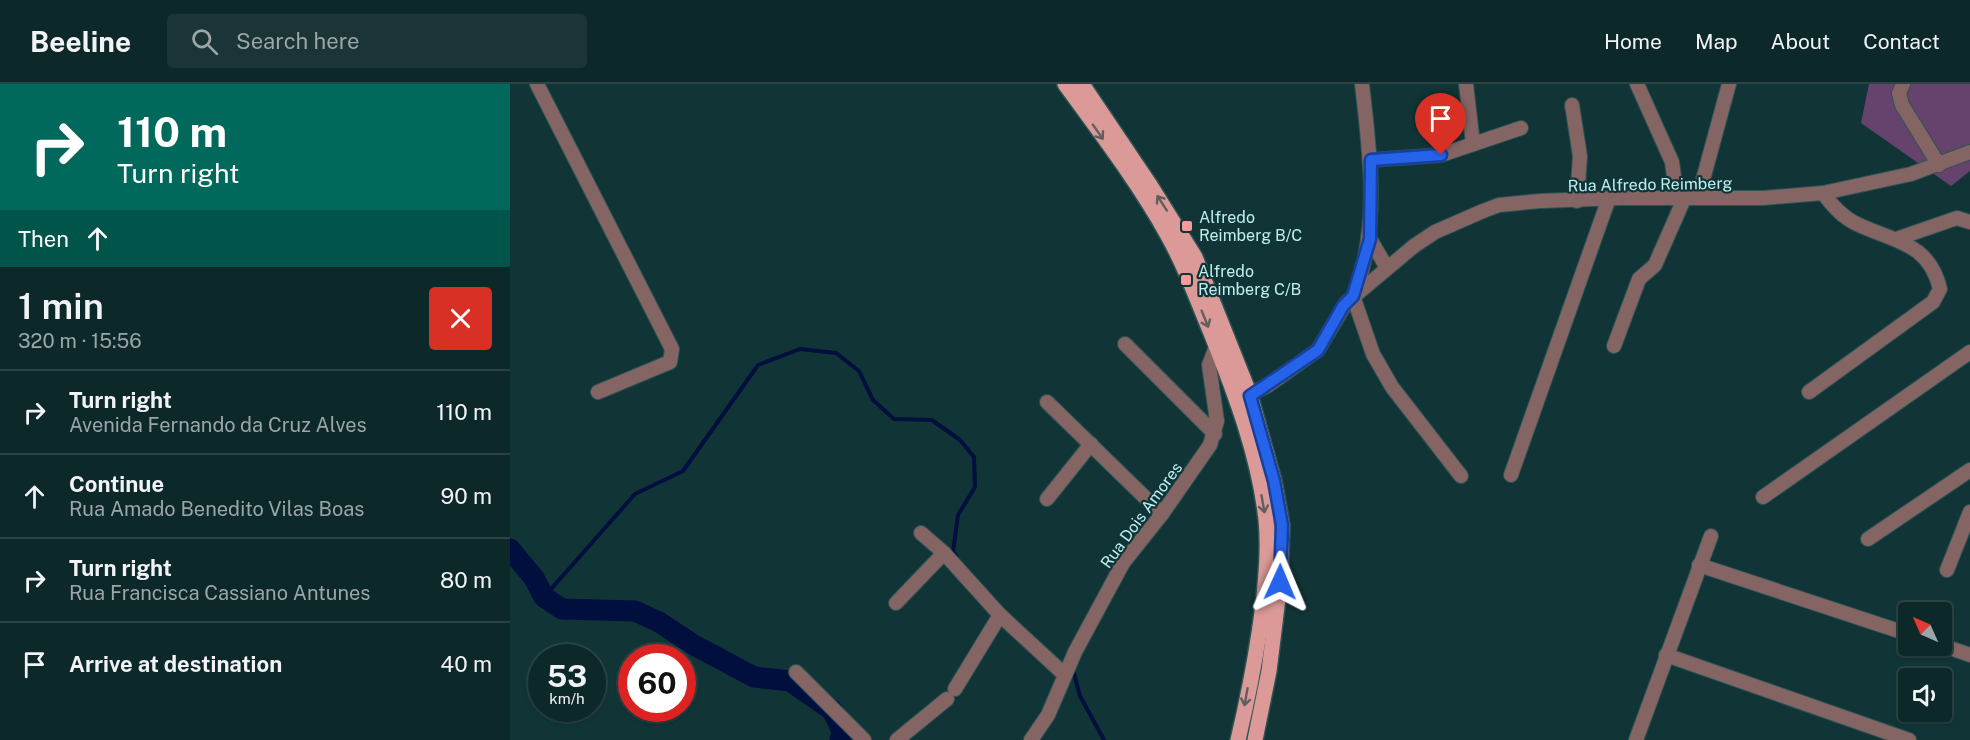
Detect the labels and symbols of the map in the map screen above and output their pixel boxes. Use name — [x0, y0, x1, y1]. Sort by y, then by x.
pin — [1415, 93, 1466, 155]
one-way arrow — [1092, 123, 1104, 139]
street label: Rua Alfredo Reimberg — [1568, 174, 1732, 195]
one-way arrow — [1156, 195, 1168, 212]
place label: Alfredo Reimberg B/C — [1199, 208, 1302, 245]
marker: Alfredo Reimberg B/C — [1180, 219, 1194, 233]
place label: Alfredo Reimberg C/B — [1198, 262, 1301, 299]
marker: Alfredo Reimberg C/B — [1179, 273, 1193, 287]
one-way arrow — [1200, 309, 1211, 327]
street label: Rua Dois Amores — [1097, 459, 1186, 572]
one-way arrow — [1258, 494, 1269, 514]
position arrow — [1248, 550, 1312, 614]
north arrow — [1898, 602, 1952, 656]
speed limit sign: 60 — [618, 644, 696, 722]
one-way arrow — [1240, 687, 1251, 707]

